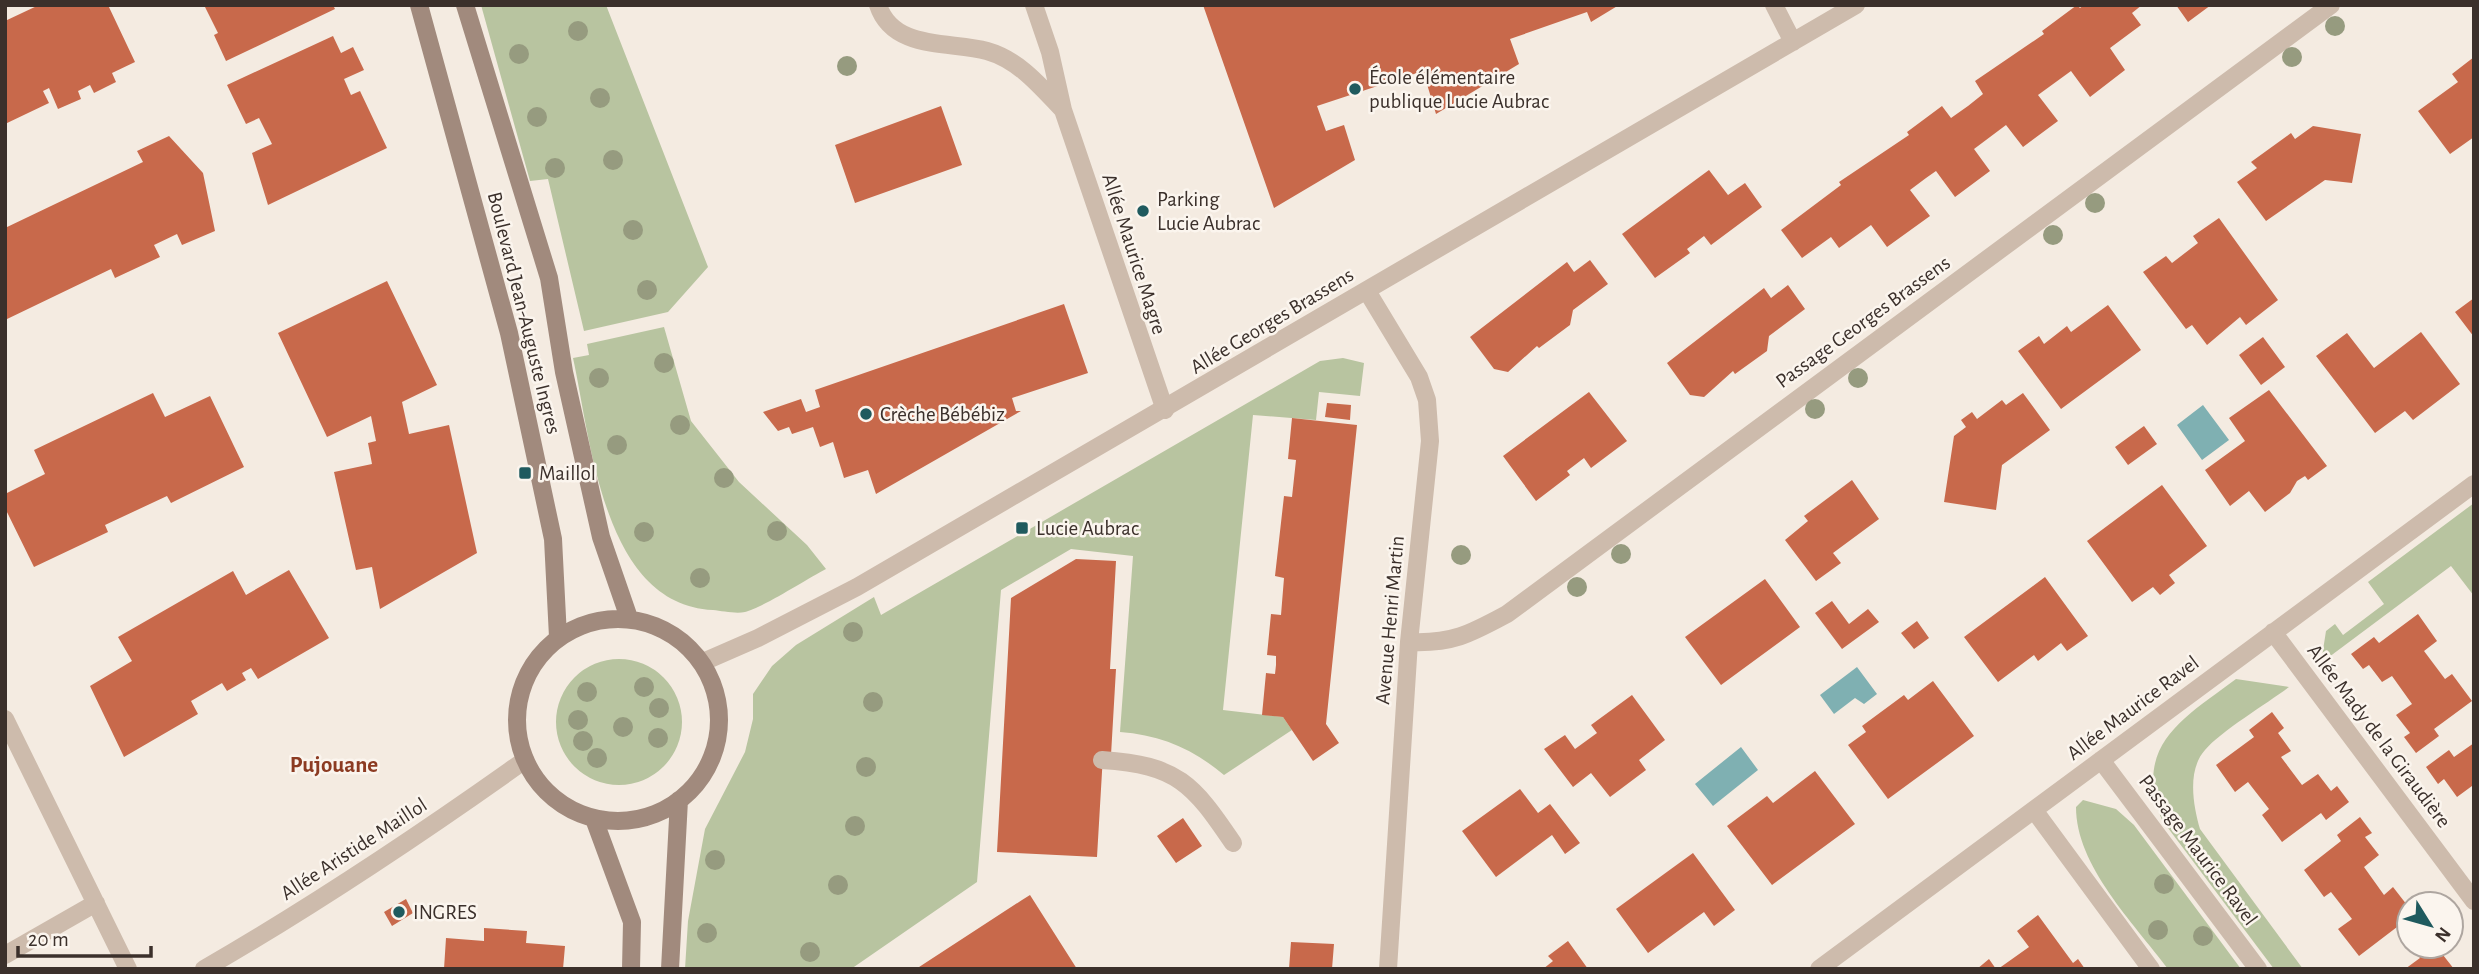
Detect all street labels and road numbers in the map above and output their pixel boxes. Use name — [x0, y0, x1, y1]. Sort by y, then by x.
street label: Allée Maurice Magre — [1098, 171, 1170, 337]
street label: Boulevard Jean-Auguste Ingres — [484, 190, 564, 436]
street label: Passage Georges Brassens — [1772, 252, 1954, 392]
street label: Allée Georges Brassens — [1187, 264, 1357, 378]
street label: Avenue Henri Martin — [1372, 535, 1408, 705]
street label: Allée Mady de la Giraudière — [2303, 640, 2455, 832]
street label: Allée Maurice Ravel — [2063, 652, 2203, 764]
street label: Passage Maurice Ravel — [2135, 771, 2261, 929]
street label: Allée Aristide Maillol — [277, 794, 431, 904]

